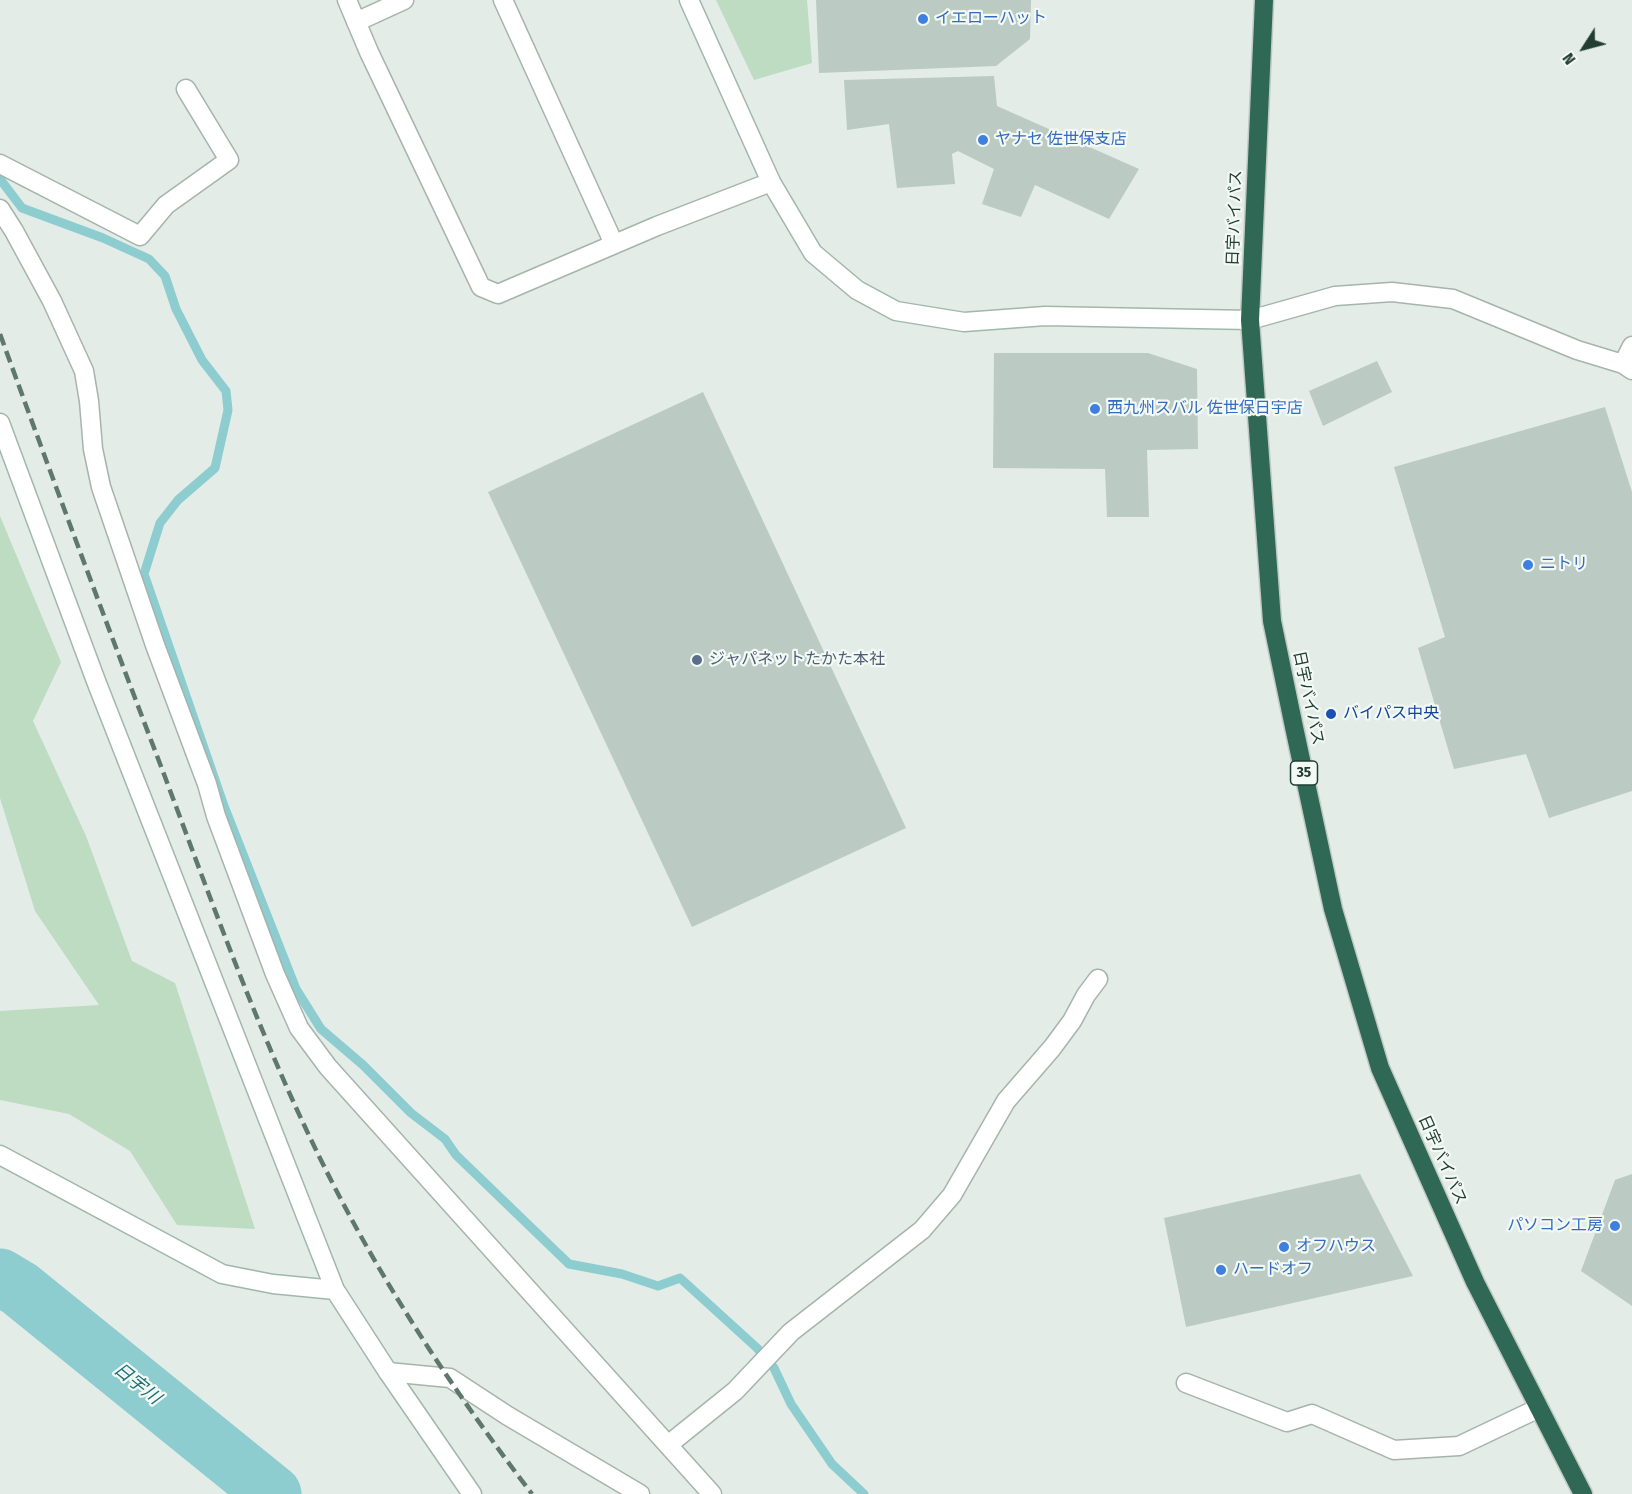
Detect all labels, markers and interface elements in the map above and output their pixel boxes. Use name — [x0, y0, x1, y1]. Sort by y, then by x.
place label: イエローハット — [935, 9, 1047, 29]
marker: イエローハット — [916, 12, 930, 26]
north arrow — [1554, 18, 1614, 78]
text: N — [1559, 49, 1580, 68]
place label: ヤナセ 佐世保支店 — [995, 130, 1127, 150]
marker: ヤナセ 佐世保支店 — [976, 133, 990, 147]
street label: 日宇バイパス — [1224, 170, 1246, 266]
place label: 西九州スバル 佐世保日宇店 — [1107, 399, 1303, 419]
marker: 西九州スバル 佐世保日宇店 — [1088, 402, 1102, 416]
place label: ニトリ — [1540, 555, 1588, 575]
marker: ニトリ — [1521, 558, 1535, 572]
street label: 日宇バイパス — [1289, 649, 1327, 747]
place label: ジャパネットたかた本社 — [709, 650, 885, 670]
marker: ジャパネットたかた本社 — [690, 653, 704, 667]
place label: バイパス中央 — [1343, 704, 1439, 724]
marker: バイパス中央 — [1324, 707, 1338, 721]
road number: 35 — [1290, 761, 1318, 785]
street label: 日宇バイパス — [1414, 1112, 1470, 1208]
place label: パソコン工房 — [1507, 1216, 1603, 1236]
marker: パソコン工房 — [1608, 1219, 1622, 1233]
place label: オフハウス — [1296, 1237, 1376, 1257]
marker: オフハウス — [1277, 1240, 1291, 1254]
place label: ハードオフ — [1233, 1260, 1313, 1280]
marker: ハードオフ — [1214, 1263, 1228, 1277]
water label: 日宇川 — [109, 1359, 165, 1409]

